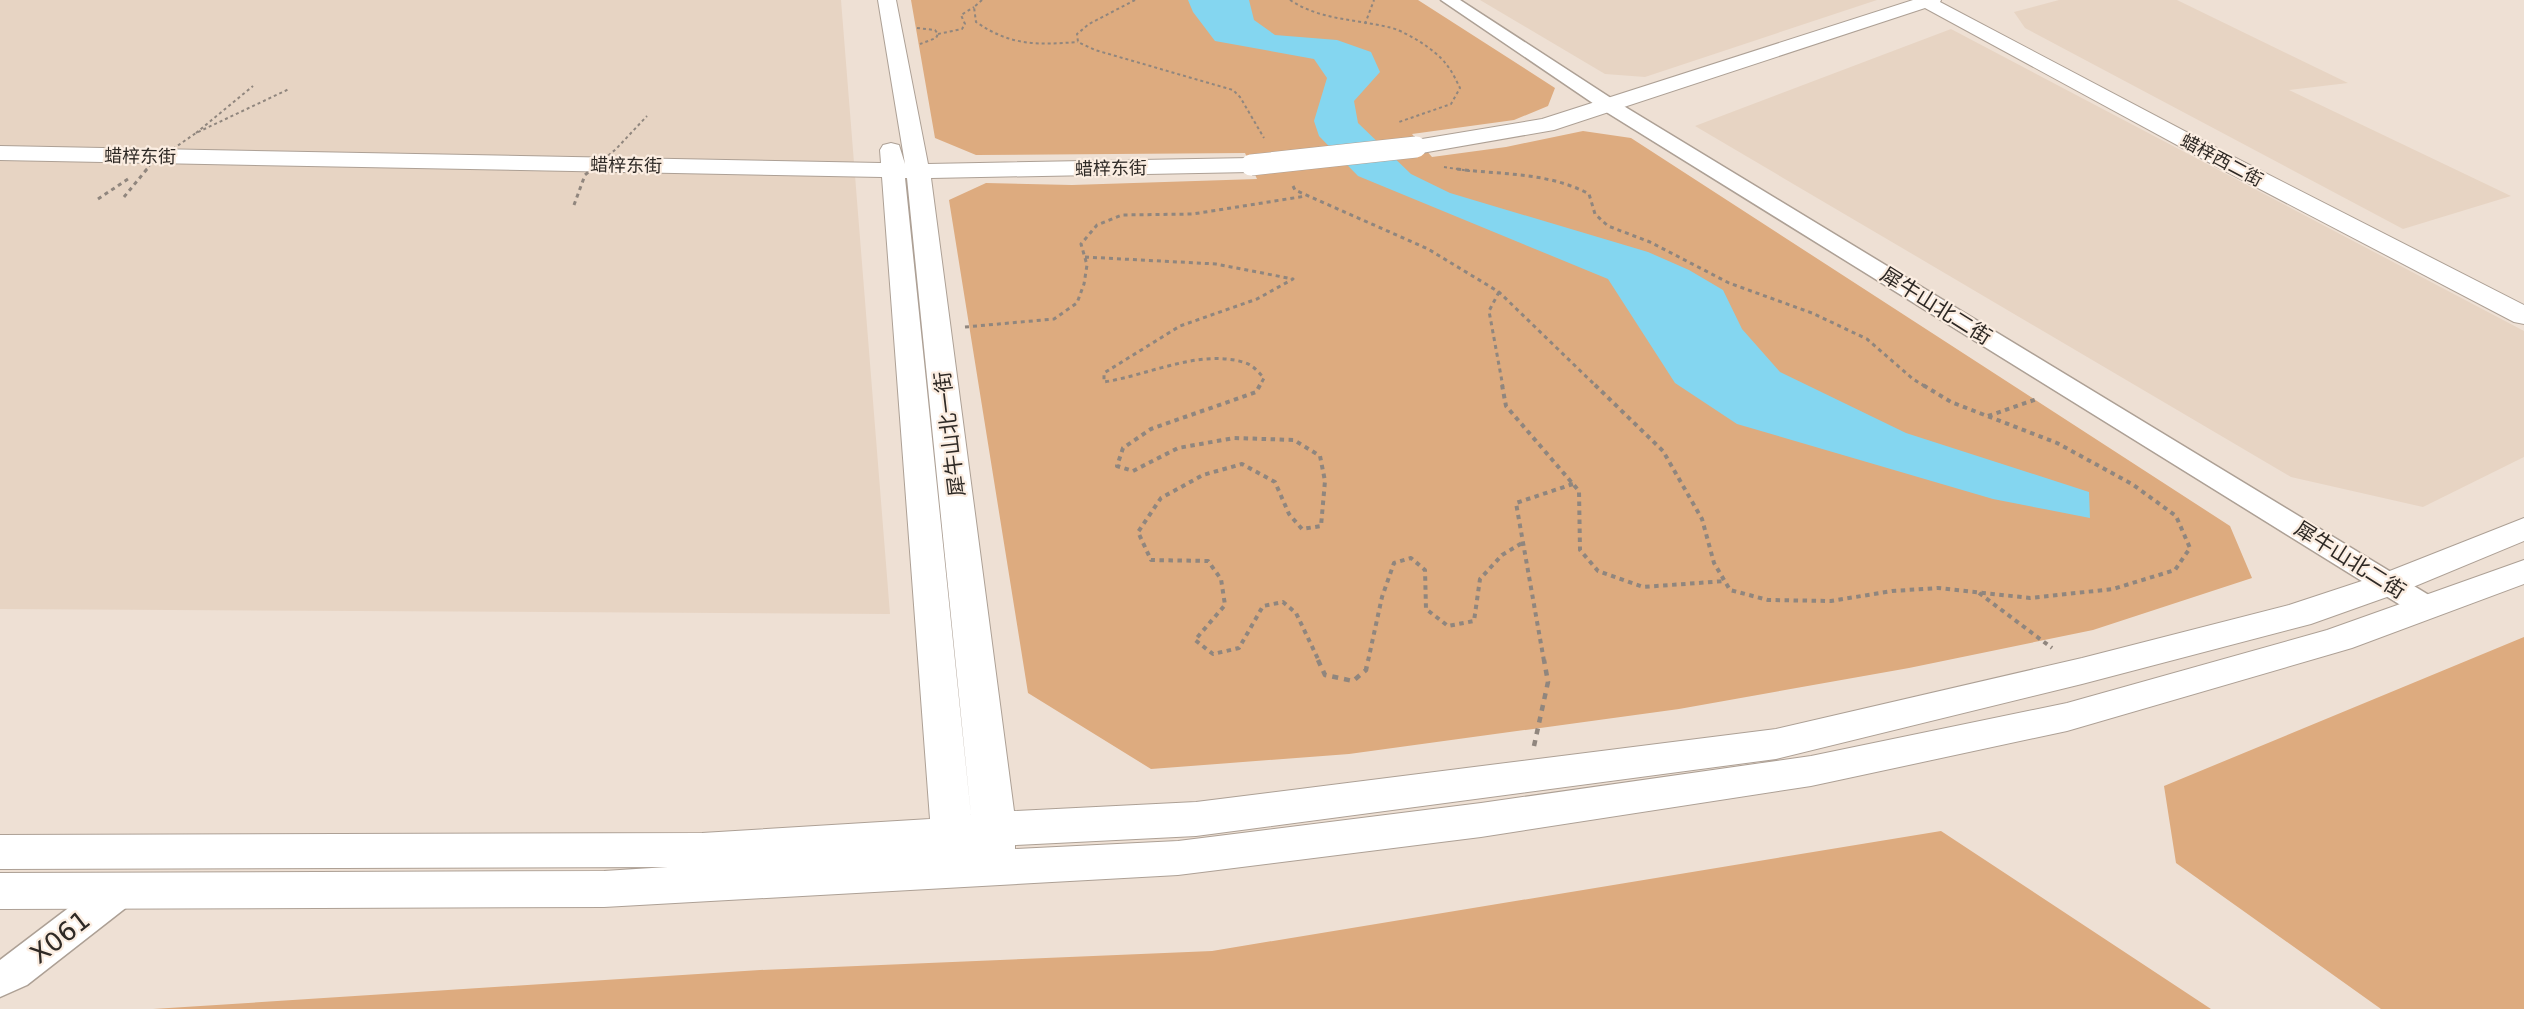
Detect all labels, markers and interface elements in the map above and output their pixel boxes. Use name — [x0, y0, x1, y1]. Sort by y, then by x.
street label: 蜡梓西二街 — [2177, 130, 2267, 190]
street label: 蜡梓东街 — [104, 145, 176, 167]
street label: 蜡梓东街 — [590, 154, 662, 176]
street label: 蜡梓东街 — [1075, 157, 1147, 179]
street label: 犀牛山北二街 — [1876, 262, 1996, 350]
street label: 犀牛山北一街 — [930, 370, 970, 498]
street label: 犀牛山北二街 — [2290, 516, 2410, 604]
street label: X061 — [24, 904, 96, 970]

